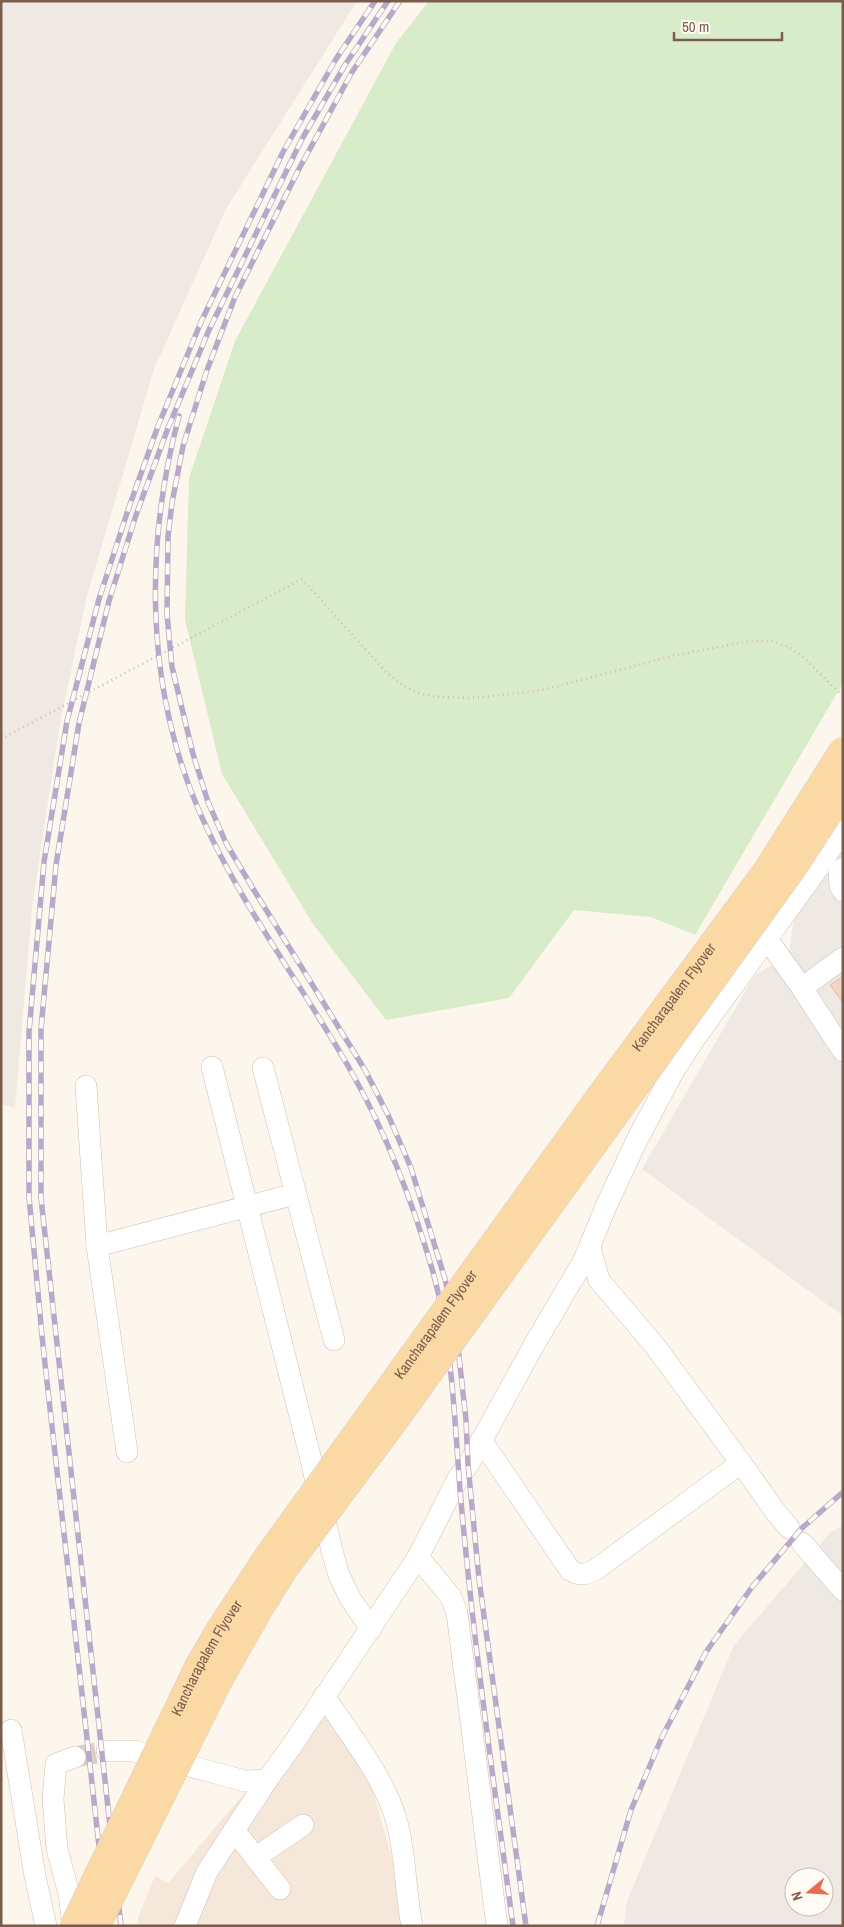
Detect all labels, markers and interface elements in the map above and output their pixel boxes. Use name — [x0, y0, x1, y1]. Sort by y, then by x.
scale bar — [674, 10, 782, 42]
text: 50 m — [682, 16, 709, 37]
street label: Kancharapalem Flyover — [626, 938, 720, 1055]
street label: Kancharapalem Flyover — [389, 1266, 482, 1383]
street label: Kancharapalem Flyover — [165, 1596, 247, 1719]
north arrow — [784, 1867, 834, 1917]
text: N — [787, 1889, 806, 1903]

